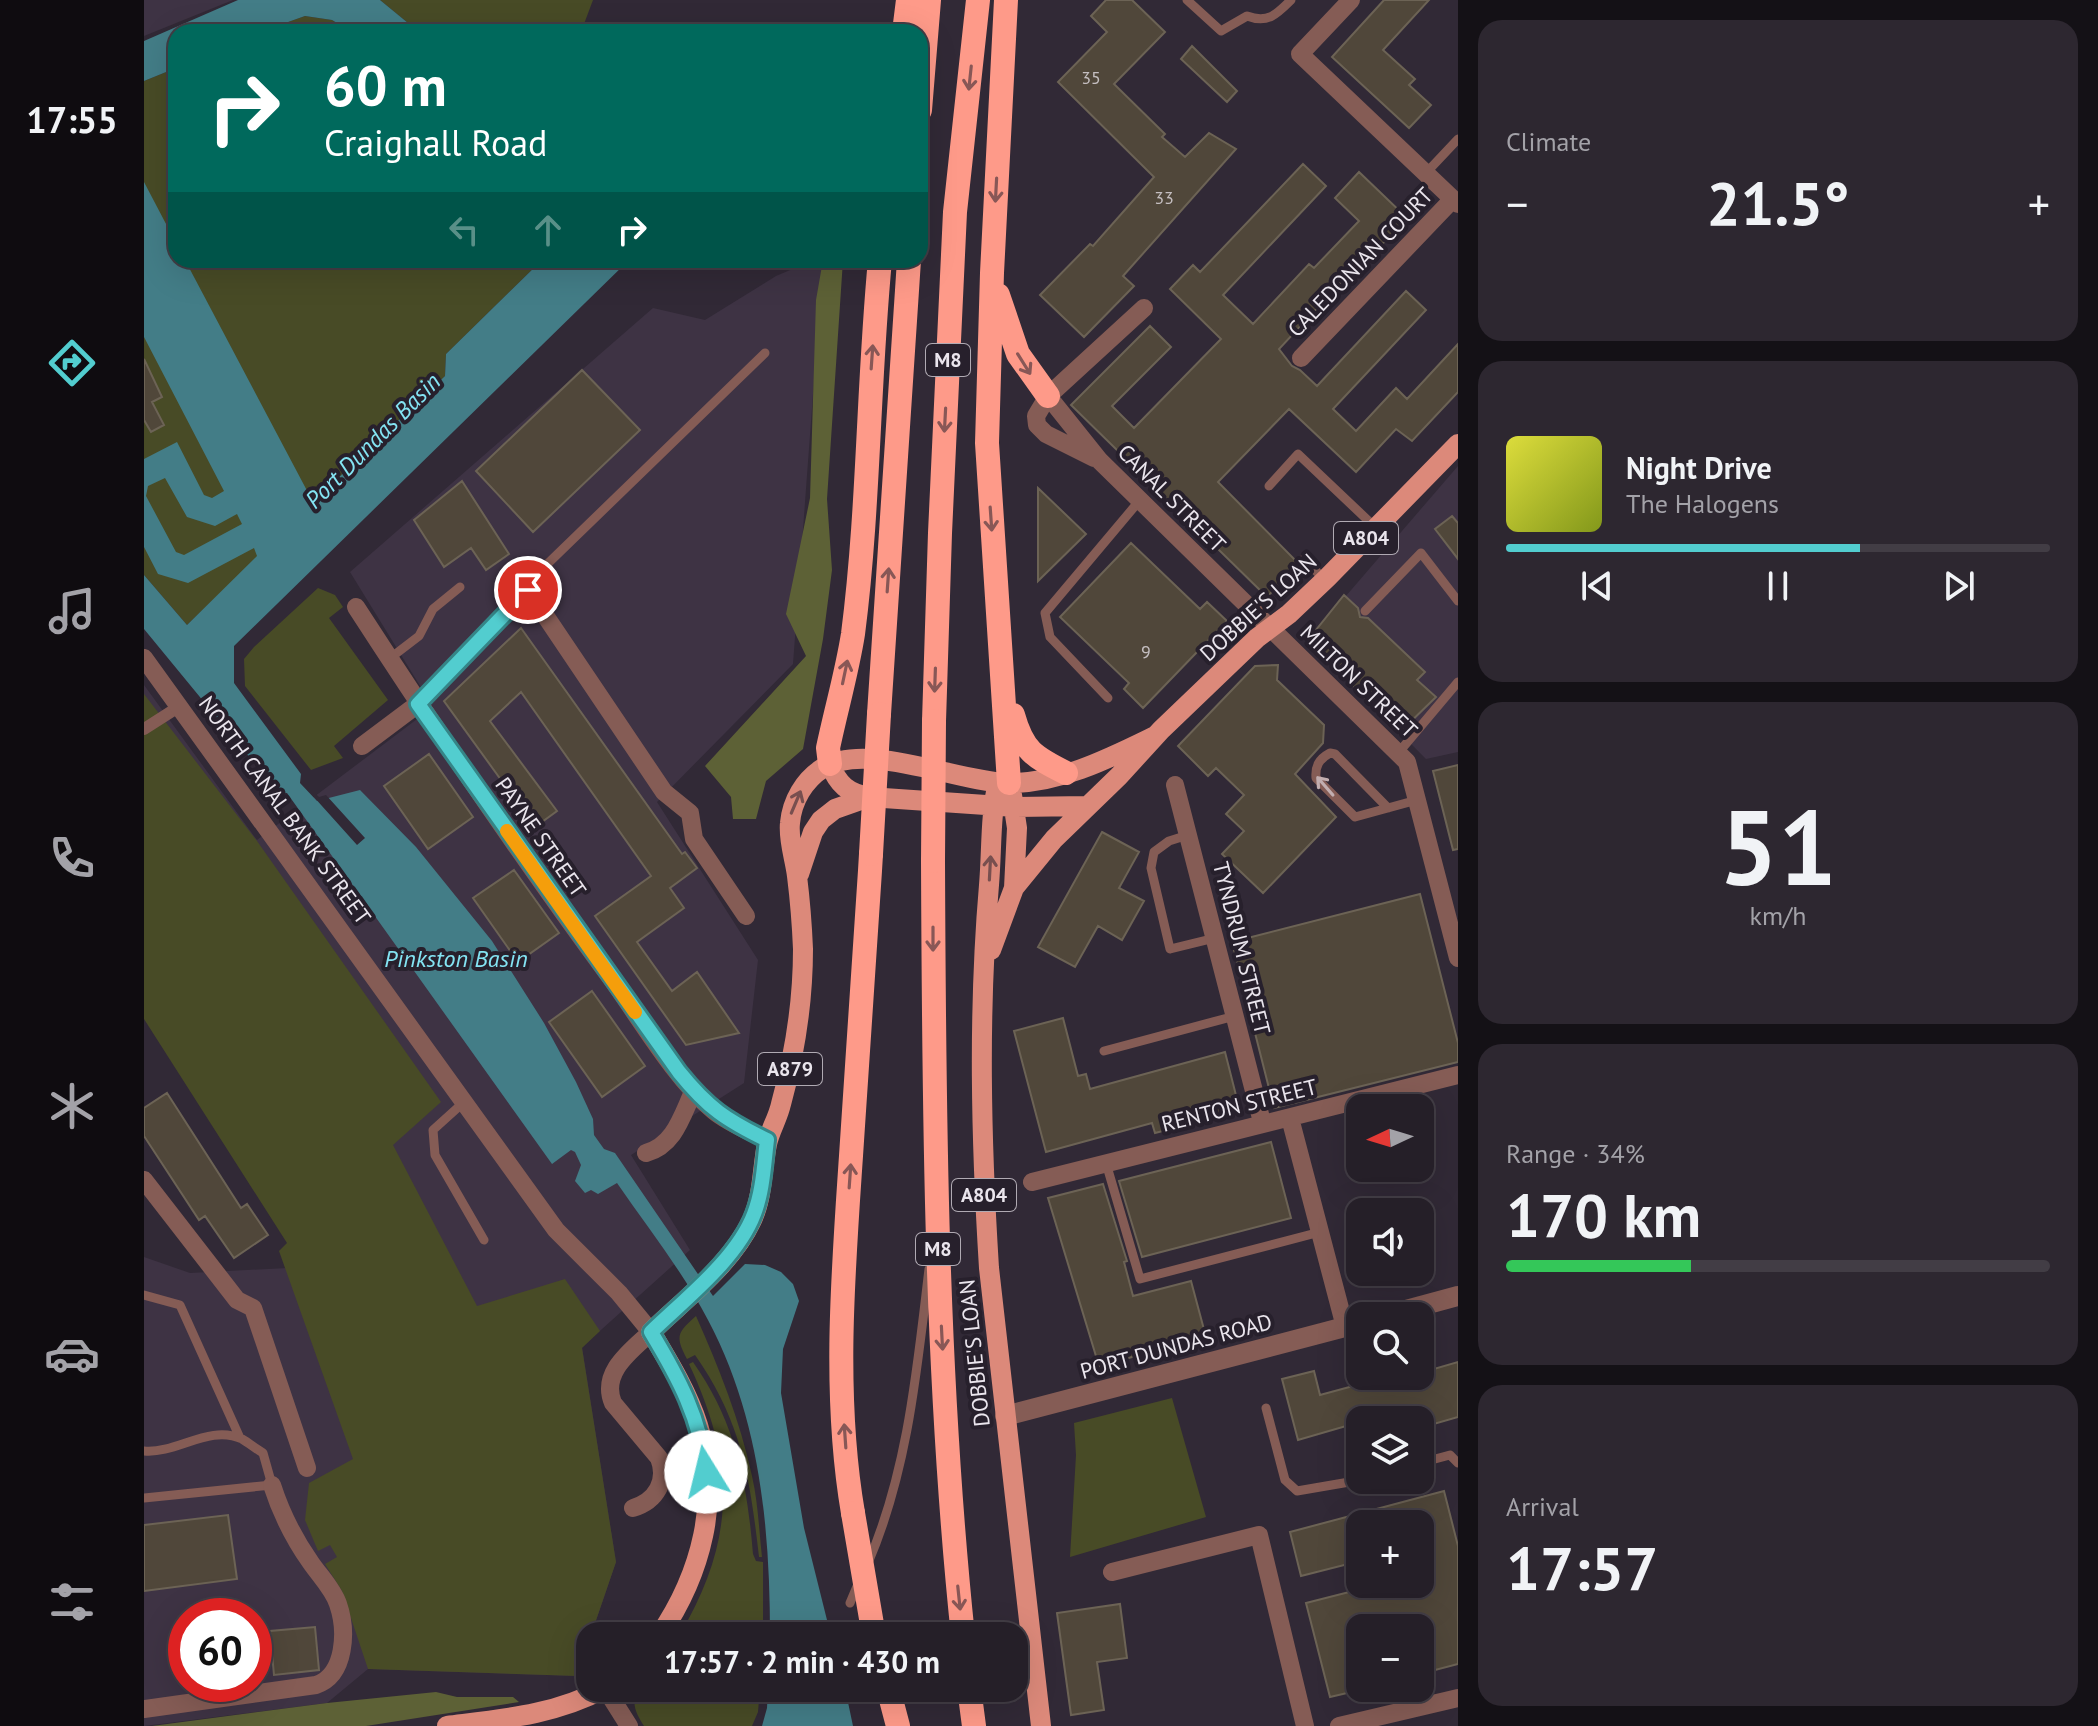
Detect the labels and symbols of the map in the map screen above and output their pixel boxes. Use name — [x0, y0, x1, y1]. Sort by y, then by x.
one-way arrow — [962, 64, 977, 90]
house number: 35 — [1081, 66, 1101, 89]
one-way arrow — [988, 176, 1003, 203]
street label: CALEDONIAN COURT — [1281, 181, 1439, 343]
house number: 33 — [1154, 186, 1174, 209]
one-way arrow — [865, 344, 880, 371]
road number: M8 — [926, 344, 970, 376]
one-way arrow — [1016, 352, 1033, 374]
water label: Port Dundas Basin — [298, 366, 447, 515]
one-way arrow — [937, 406, 952, 433]
street label: CANAL STREET — [1112, 438, 1232, 558]
one-way arrow — [984, 505, 999, 532]
road number: A804 — [1334, 522, 1398, 554]
street label: DOBBIE'S LOAN — [1194, 547, 1322, 667]
pin — [494, 556, 562, 624]
one-way arrow — [881, 567, 896, 594]
street label: MILTON STREET — [1295, 618, 1423, 744]
house number: 9 — [1141, 640, 1151, 663]
one-way arrow — [838, 660, 853, 685]
one-way arrow — [928, 666, 943, 693]
street label: NORTH CANAL BANK STREET — [193, 690, 377, 930]
street label: PAYNE STREET — [489, 772, 593, 902]
one-way arrow — [1316, 776, 1334, 796]
one-way arrow — [790, 790, 805, 815]
one-way arrow — [983, 855, 998, 882]
street label: TYNDRUM STREET — [1207, 859, 1277, 1037]
one-way arrow — [925, 925, 941, 952]
water label: Pinkston Basin — [384, 943, 528, 974]
road number: A879 — [758, 1053, 822, 1085]
street label: RENTON STREET — [1158, 1072, 1320, 1138]
north arrow — [1346, 1094, 1434, 1182]
one-way arrow — [843, 1163, 858, 1190]
road number: A804 — [952, 1179, 1016, 1211]
road number: M8 — [916, 1233, 960, 1265]
street label: DOBBIE'S LOAN — [952, 1278, 996, 1428]
street label: PORT DUNDAS ROAD — [1077, 1307, 1275, 1385]
one-way arrow — [935, 1324, 950, 1351]
one-way arrow — [837, 1423, 852, 1450]
position arrow — [664, 1430, 748, 1514]
one-way arrow — [952, 1584, 967, 1611]
speed limit sign: 60 — [168, 1598, 272, 1702]

